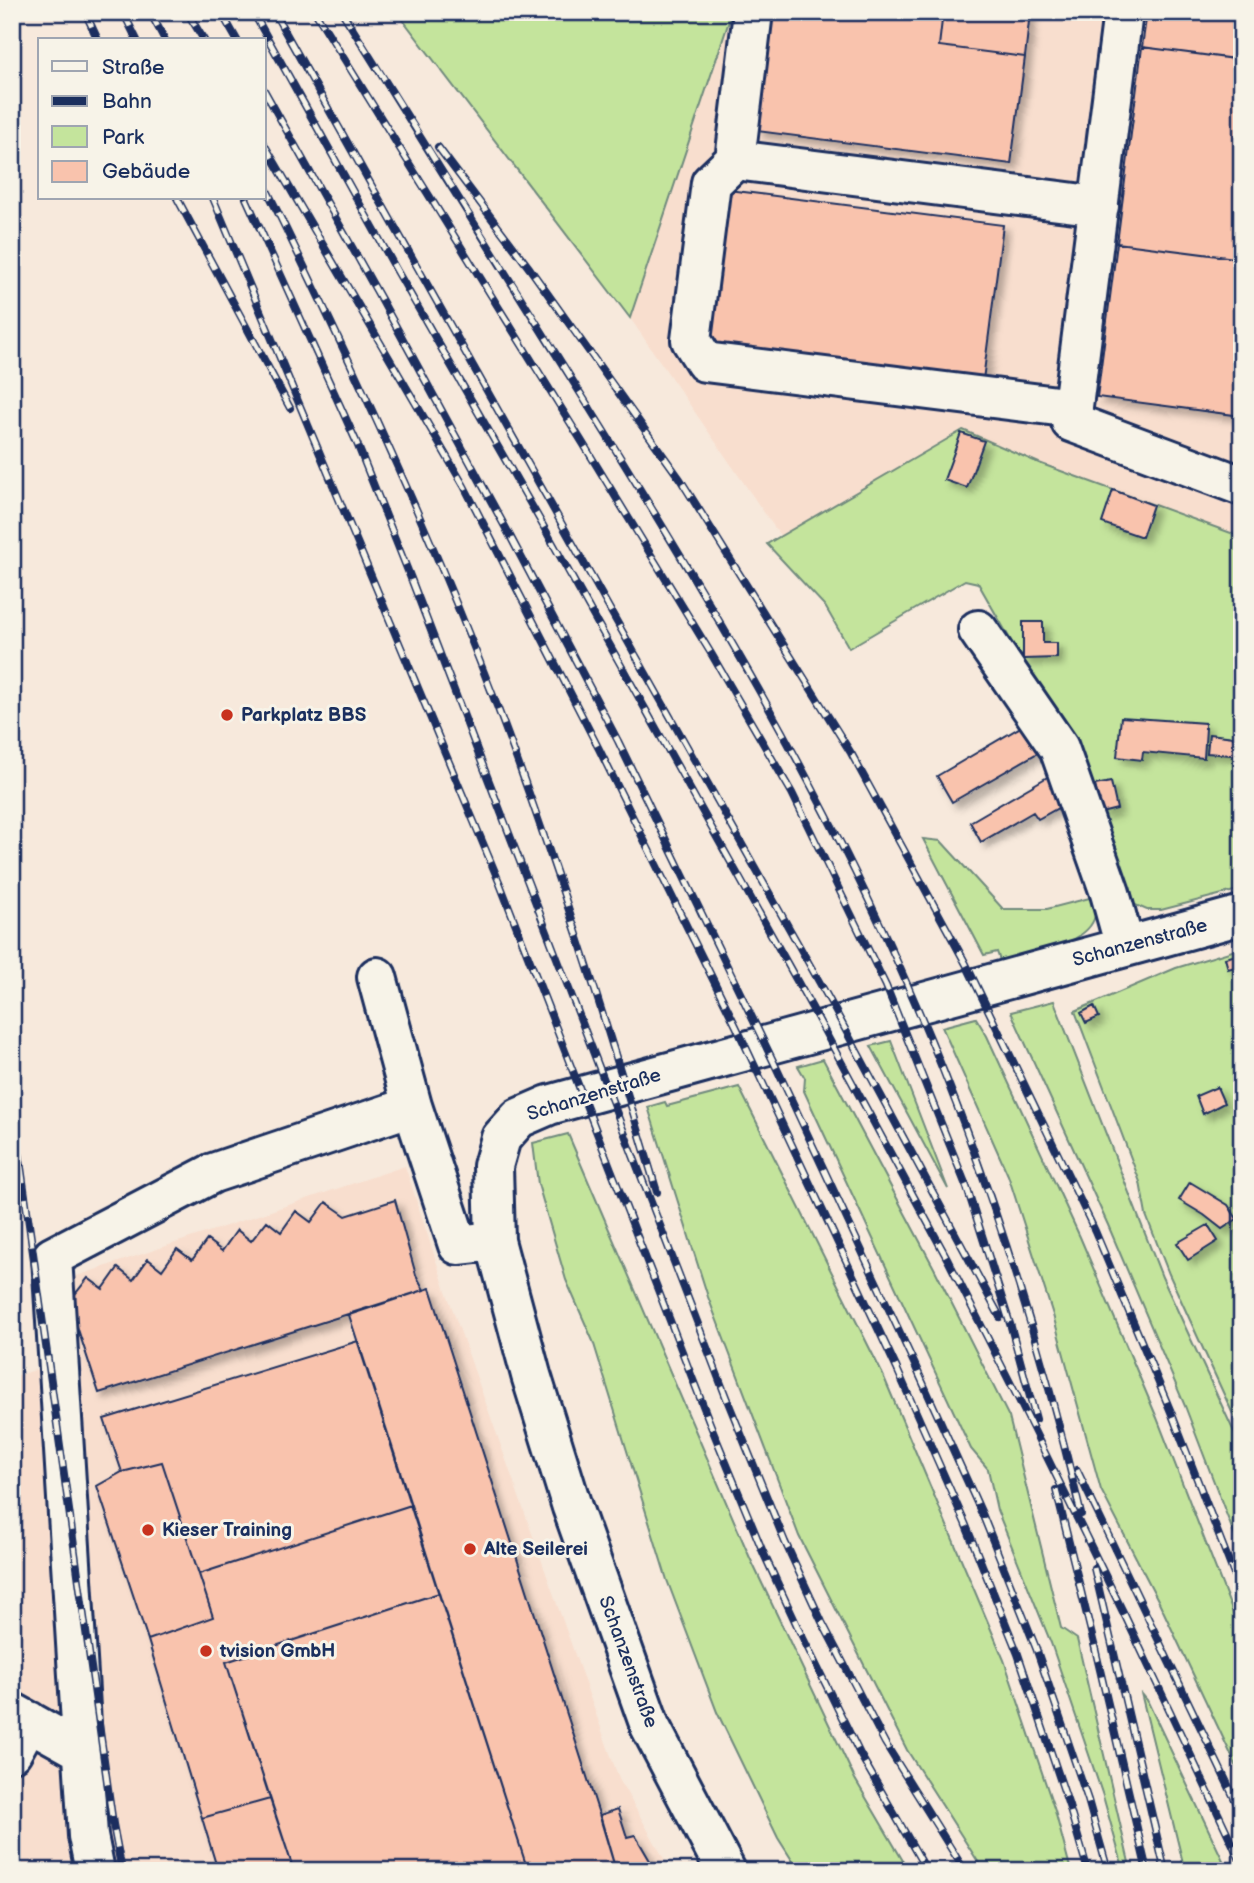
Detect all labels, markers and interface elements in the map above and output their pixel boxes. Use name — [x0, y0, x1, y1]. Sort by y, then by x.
legend — [38, 38, 266, 200]
text: Straße — [102, 55, 164, 80]
text: Bahn — [102, 89, 152, 114]
text: Park — [102, 125, 145, 150]
text: Gebäude — [102, 159, 190, 184]
place label: Parkplatz BBS — [241, 704, 366, 727]
marker: Parkplatz BBS — [219, 707, 235, 723]
street label: Schanzenstraße — [1070, 914, 1210, 972]
street label: Schanzenstraße — [524, 1064, 664, 1126]
place label: Kieser Training — [162, 1519, 292, 1542]
marker: Kieser Training — [140, 1522, 156, 1538]
place label: Alte Seilerei — [483, 1538, 588, 1561]
marker: Alte Seilerei — [462, 1541, 478, 1557]
street label: Schanzenstraße — [593, 1593, 663, 1731]
place label: tvision GmbH — [219, 1640, 335, 1663]
marker: tvision GmbH — [198, 1643, 214, 1659]

